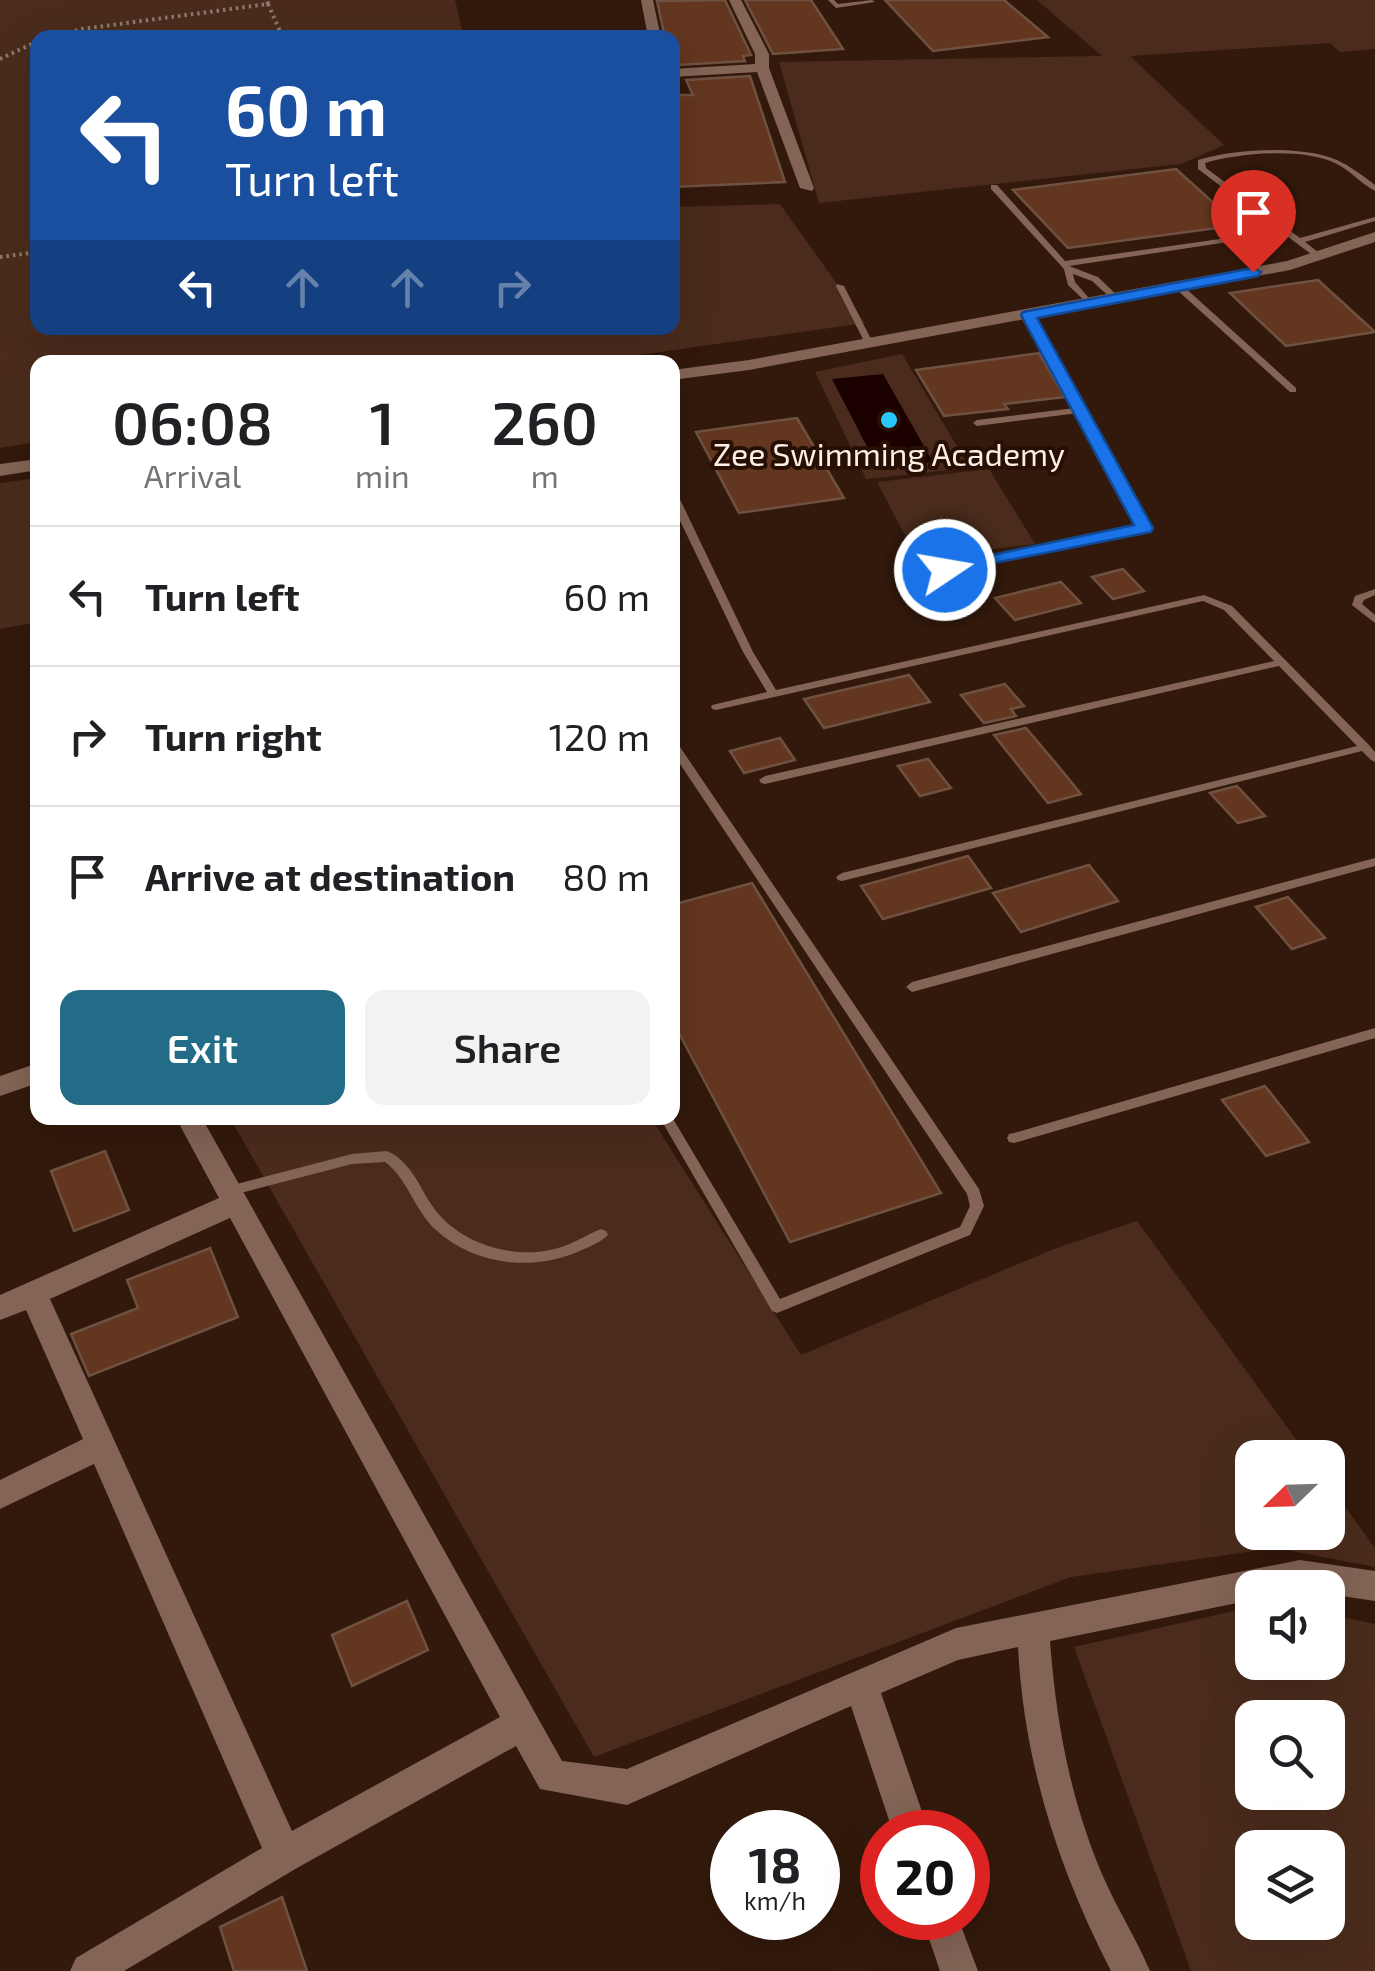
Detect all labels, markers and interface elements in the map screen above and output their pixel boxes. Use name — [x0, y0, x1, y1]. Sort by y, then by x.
text: 60 m — [225, 66, 387, 150]
icon: left — [60, 70, 190, 200]
text: Turn left — [225, 151, 399, 205]
pin — [1211, 170, 1296, 273]
icon: arrive — [1226, 185, 1281, 240]
icon: left — [170, 260, 225, 315]
icon: ahead — [275, 260, 330, 315]
icon: ahead — [380, 260, 435, 315]
icon: right — [485, 260, 540, 315]
text: 06:08 — [112, 385, 273, 457]
text: 1 — [370, 385, 395, 457]
text: 260 — [492, 385, 598, 457]
marker: Zee Swimming Academy — [878, 409, 900, 431]
place label: Zee Swimming Academy — [713, 434, 1065, 472]
text: Arrival — [144, 456, 241, 494]
text: min — [355, 456, 410, 494]
text: m — [531, 456, 559, 494]
position arrow — [893, 518, 997, 622]
icon: left — [60, 569, 115, 624]
text: Turn left — [145, 573, 300, 619]
text: 60 m — [564, 573, 650, 619]
icon: right — [60, 709, 115, 764]
text: Turn right — [145, 713, 322, 759]
text: 120 m — [549, 713, 650, 759]
icon: arrive — [60, 849, 115, 904]
text: Arrive at destination — [145, 853, 515, 899]
text: 80 m — [562, 853, 650, 899]
button: Exit — [60, 990, 345, 1105]
button: Share — [365, 990, 650, 1105]
north arrow — [1235, 1440, 1345, 1550]
map controls — [1235, 1440, 1345, 1940]
button: sound — [1235, 1570, 1345, 1680]
button: search — [1235, 1700, 1345, 1810]
speed limit sign: 20 — [860, 1810, 990, 1940]
button: layers — [1235, 1830, 1345, 1940]
text: 18 — [749, 1833, 801, 1893]
text: km/h — [744, 1885, 806, 1915]

